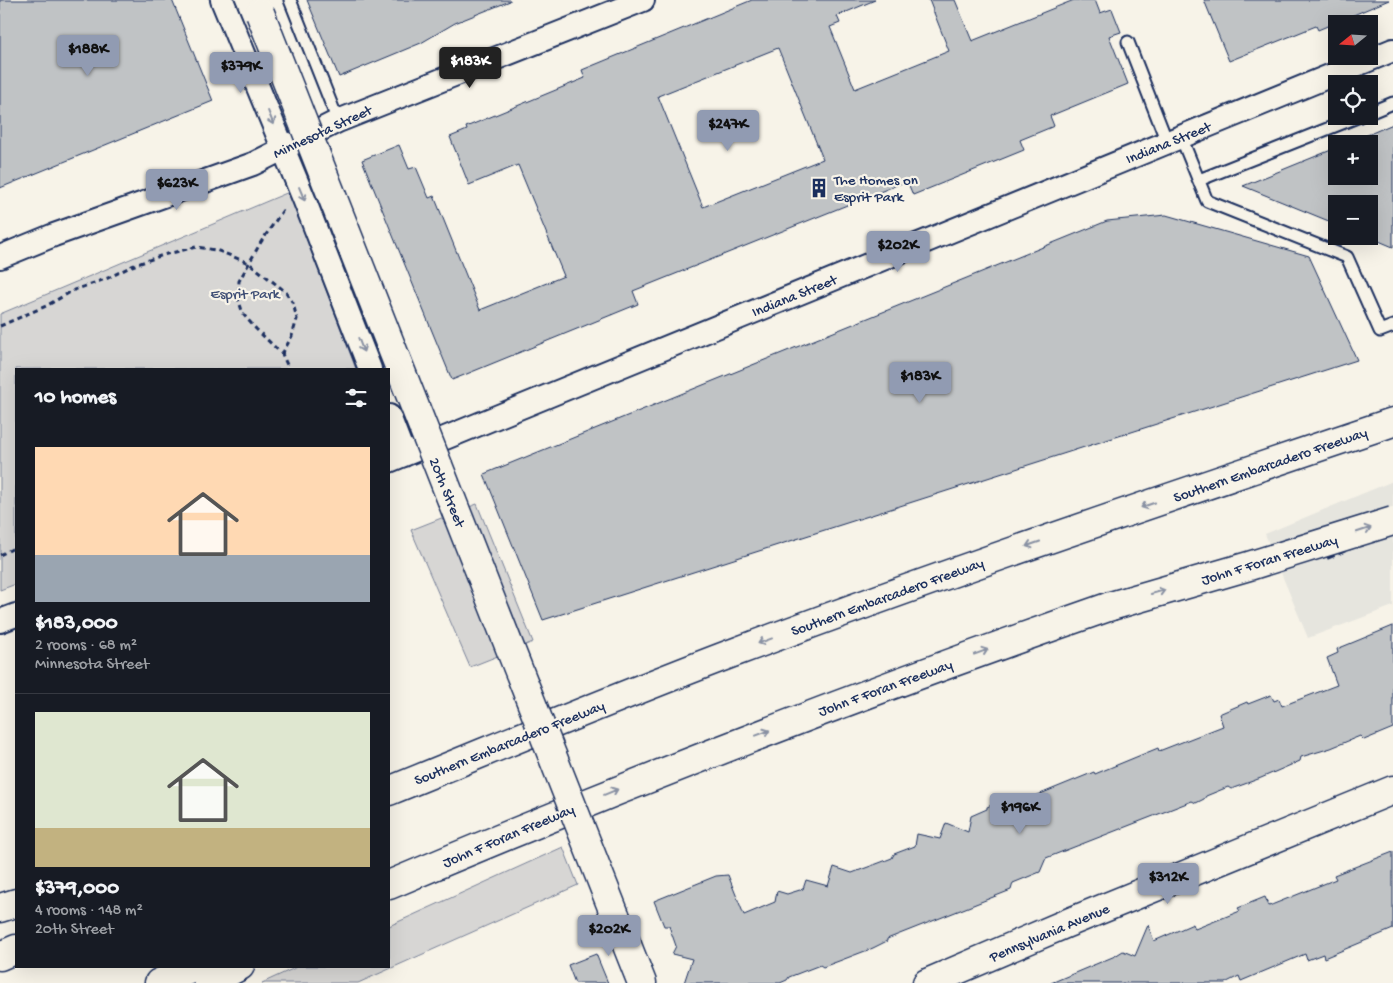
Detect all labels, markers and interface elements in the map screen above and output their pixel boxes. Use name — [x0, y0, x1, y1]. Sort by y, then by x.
north arrow — [1328, 15, 1378, 65]
map controls — [1328, 15, 1378, 245]
pin: $188K — [53, 34, 123, 77]
text: $188K — [68, 41, 108, 60]
pin: $183K — [435, 46, 505, 89]
pin: $379K — [206, 52, 276, 94]
text: $183K — [450, 53, 490, 72]
text: $379K — [221, 58, 261, 77]
button: locate — [1328, 75, 1378, 125]
street label: Minnesota Street — [271, 101, 377, 164]
one-way arrow — [267, 110, 277, 125]
pin: $247K — [693, 110, 763, 152]
text: $247K — [708, 116, 748, 135]
street label: Indiana Street — [1124, 118, 1216, 169]
button: + — [1328, 135, 1378, 185]
pin: $623K — [142, 168, 212, 211]
place label: The Homes on Esprit Park — [833, 172, 918, 207]
text: $623K — [157, 175, 197, 194]
building icon: The Homes on Esprit Park — [808, 177, 830, 199]
one-way arrow — [298, 185, 307, 201]
button: − — [1328, 195, 1378, 245]
pin: $202K — [863, 230, 933, 273]
text: $202K — [878, 237, 918, 256]
street label: Indiana Street — [750, 271, 842, 322]
park label: Esprit Park — [210, 286, 281, 304]
one-way arrow — [357, 337, 366, 352]
pin: $183K — [885, 362, 955, 404]
text: $183K — [900, 368, 940, 387]
icon: filters — [342, 384, 370, 412]
text: 10 homes — [35, 386, 116, 411]
street label: Southern Embarcadero Freeway — [1171, 424, 1370, 508]
street label: 20th Street — [424, 455, 469, 532]
icon: home — [158, 479, 248, 569]
one-way arrow — [1141, 501, 1156, 510]
one-way arrow — [1356, 525, 1371, 534]
street label: John F Foran Freeway — [1199, 531, 1340, 590]
one-way arrow — [1025, 540, 1041, 550]
street label: Southern Embarcadero Freeway — [789, 554, 987, 641]
one-way arrow — [1150, 587, 1166, 597]
text: $183,000 — [35, 612, 118, 637]
text: 2 rooms · 68 m² — [35, 637, 137, 656]
one-way arrow — [758, 637, 773, 646]
one-way arrow — [972, 647, 988, 656]
text: Minnesota Street — [35, 656, 149, 675]
street label: John F Foran Freeway — [816, 656, 956, 722]
street label: Southern Embarcadero Freeway — [412, 697, 608, 790]
one-way arrow — [755, 727, 770, 736]
icon: home — [158, 745, 248, 835]
one-way arrow — [604, 787, 619, 796]
pin: $196K — [985, 792, 1055, 835]
text: $196K — [1001, 799, 1039, 818]
street label: John F Foran Freeway — [440, 801, 578, 873]
pin: $312K — [1133, 862, 1203, 905]
text: $312K — [1149, 869, 1187, 888]
text: $379,000 — [35, 877, 119, 902]
street label: Pennsylvania Avenue — [986, 900, 1113, 968]
text: 4 rooms · 148 m² — [35, 902, 143, 921]
pin: $202K — [574, 914, 644, 957]
text: 20th Street — [35, 921, 114, 940]
text: $202K — [589, 921, 629, 940]

